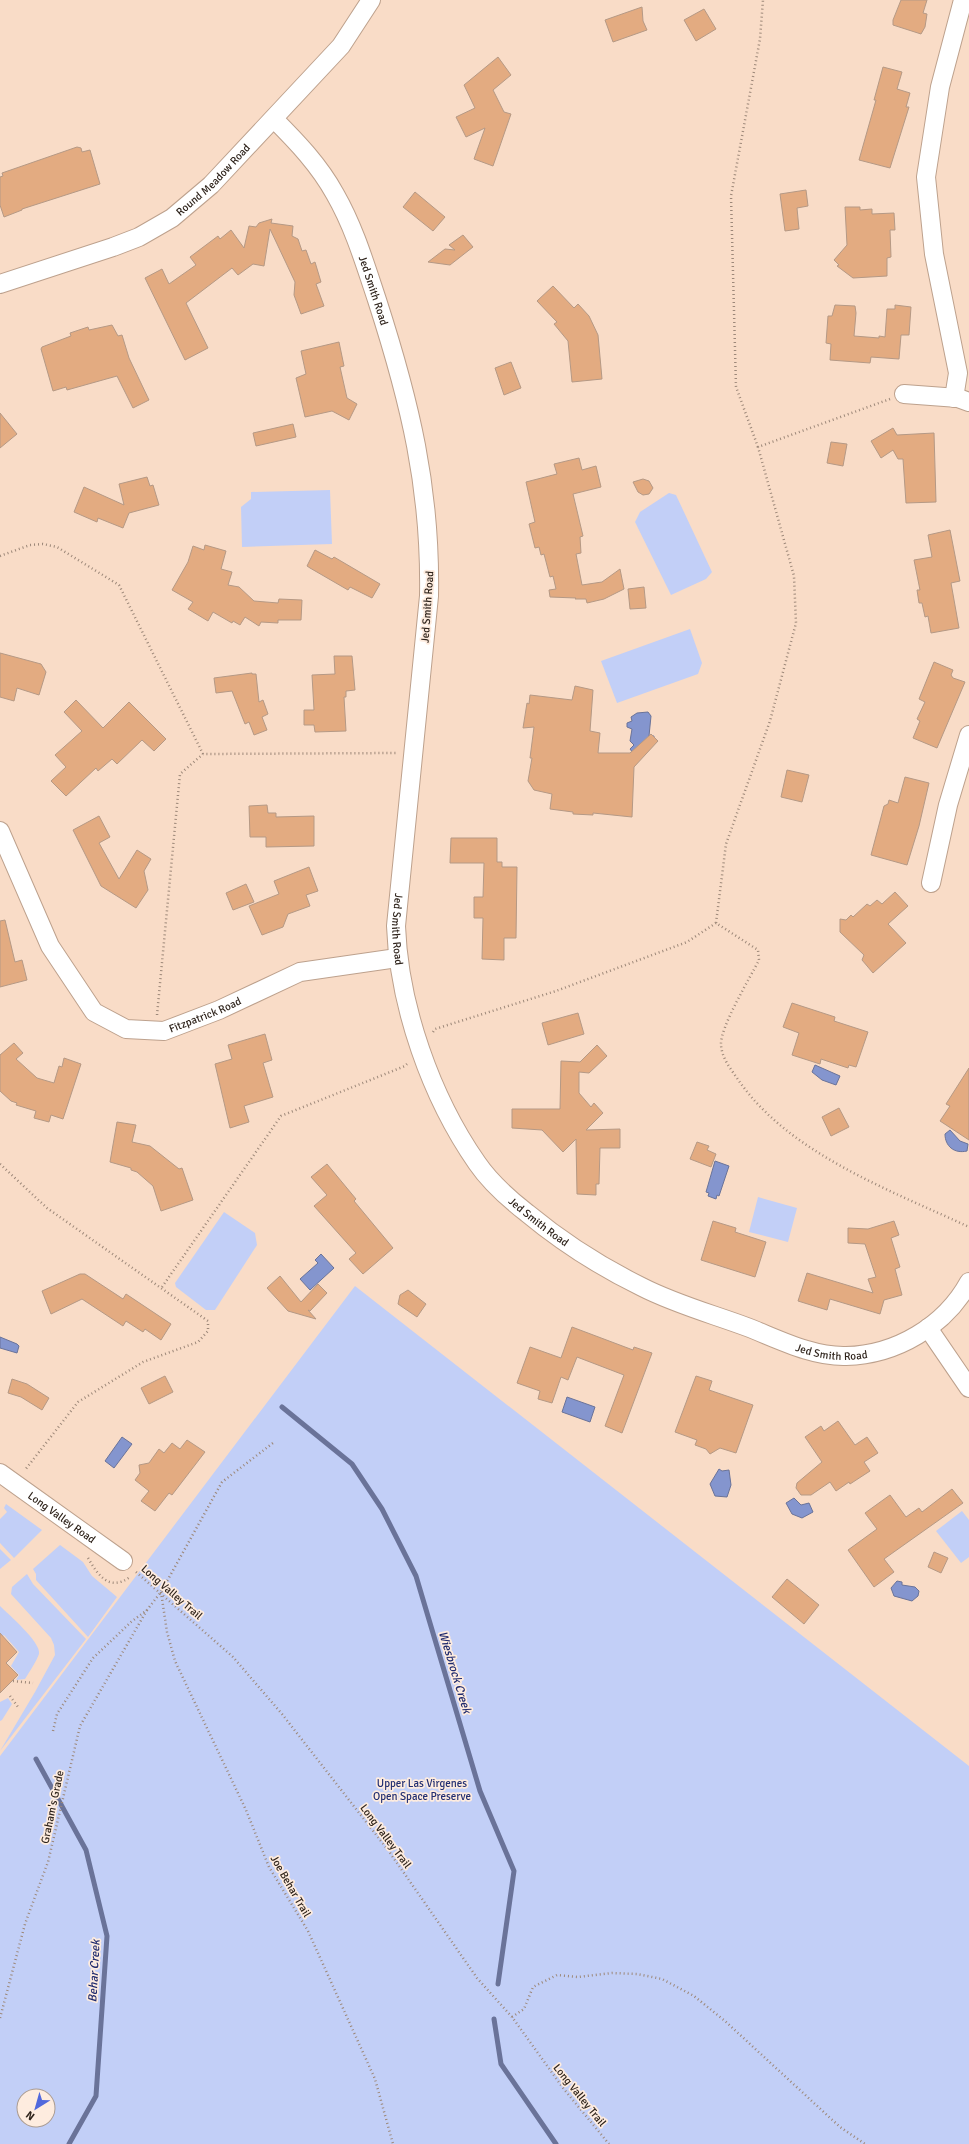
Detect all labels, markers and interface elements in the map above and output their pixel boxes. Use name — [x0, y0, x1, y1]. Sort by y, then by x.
street label: Round Meadow Road — [174, 141, 253, 219]
street label: Jed Smith Road — [356, 254, 391, 327]
street label: Jed Smith Road — [418, 570, 437, 644]
street label: Jed Smith Road — [389, 892, 406, 966]
street label: Fitzpatrick Road — [167, 995, 243, 1036]
street label: Jed Smith Road — [506, 1195, 571, 1249]
street label: Jed Smith Road — [794, 1341, 869, 1363]
street label: Long Valley Road — [25, 1489, 98, 1546]
street label: Long Valley Trail — [138, 1562, 205, 1622]
water label: Wiesbrock Creek — [435, 1629, 474, 1716]
street label: Graham's Grade — [38, 1769, 67, 1845]
park label: Upper Las Virgenes Open Space Preserve — [373, 1777, 471, 1803]
street label: Long Valley Trail — [357, 1802, 414, 1871]
street label: Joe Behar Trail — [268, 1853, 314, 1920]
water label: Behar Creek — [85, 1938, 104, 2003]
street label: Long Valley Trail — [550, 2061, 609, 2129]
north arrow — [16, 2088, 56, 2128]
text: N — [23, 2108, 37, 2123]

